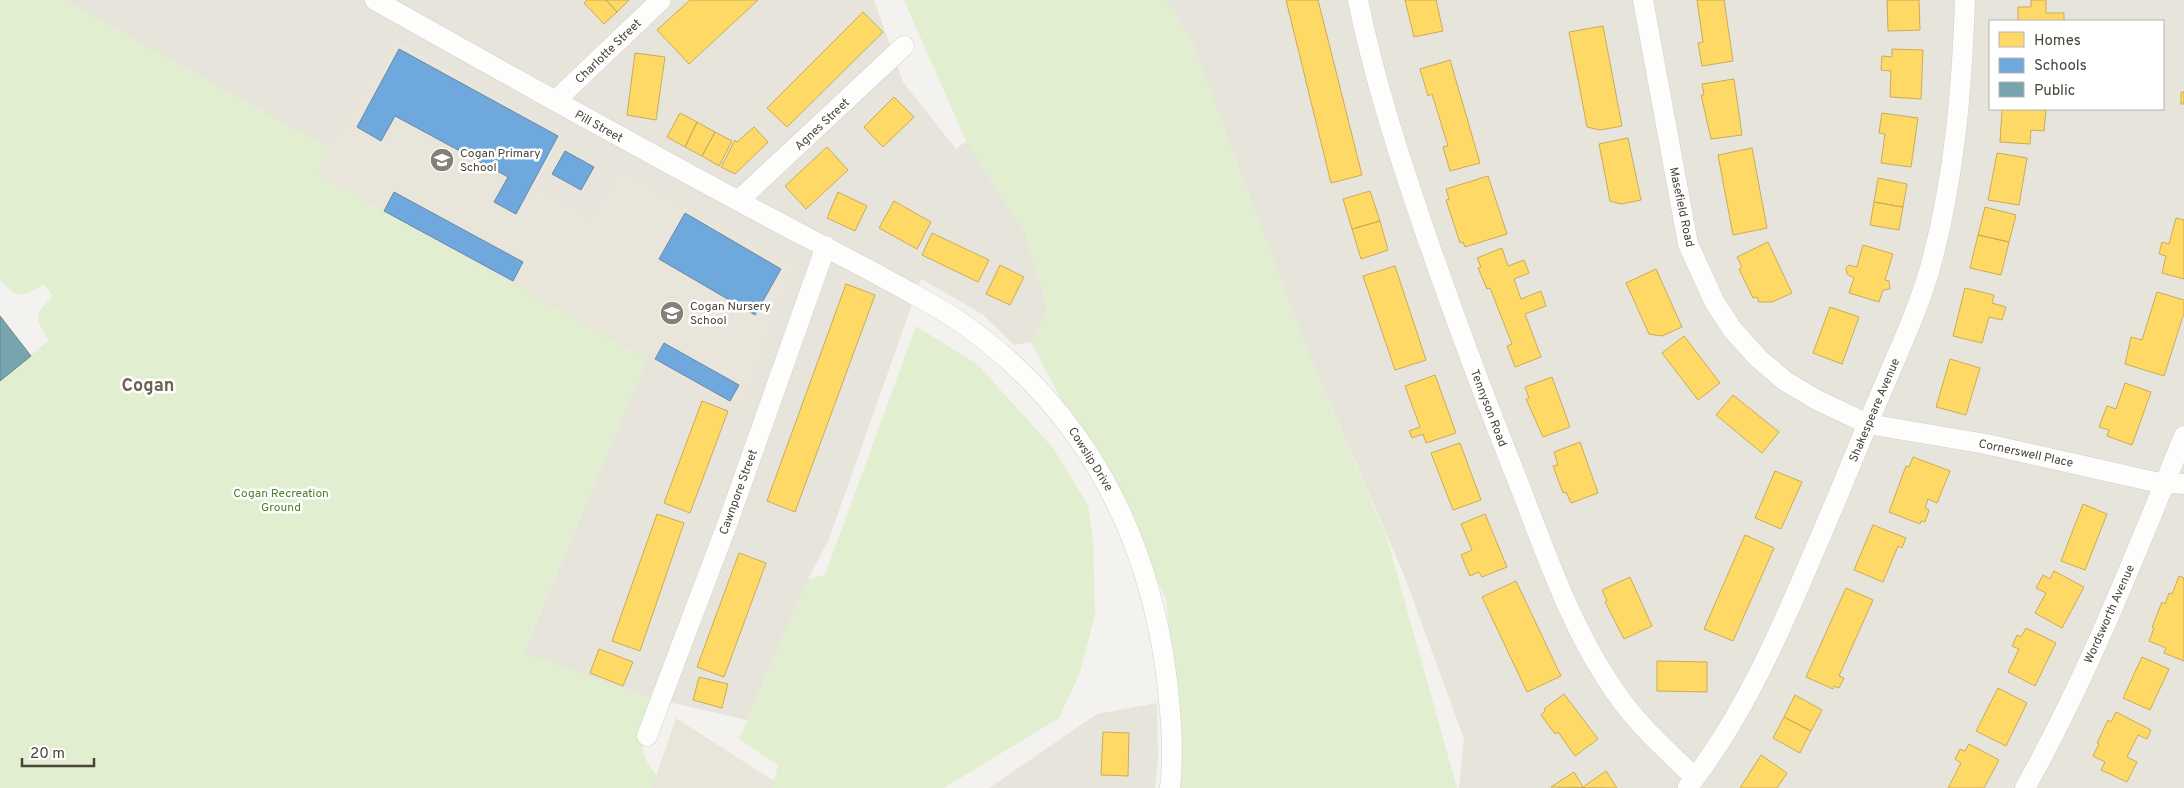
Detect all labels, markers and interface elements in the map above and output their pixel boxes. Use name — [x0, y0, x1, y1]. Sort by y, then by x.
street label: Charlotte Street — [572, 16, 645, 88]
legend — [1989, 20, 2164, 110]
text: Homes — [2034, 32, 2081, 51]
text: Schools — [2034, 57, 2087, 76]
text: Public — [2034, 82, 2075, 101]
street label: Agnes Street — [792, 95, 854, 154]
street label: Pill Street — [572, 107, 625, 147]
place label: Cogan Primary School — [460, 146, 541, 176]
school or university icon: Cogan Primary School — [429, 147, 455, 173]
street label: Masefield Road — [1665, 166, 1697, 249]
place label: Cogan Nursery School — [690, 299, 771, 329]
school or university icon: Cogan Nursery School — [659, 300, 685, 326]
street label: Shakespeare Avenue — [1846, 356, 1904, 465]
street label: Tennyson Road — [1466, 367, 1510, 449]
district label: Cogan — [122, 375, 174, 398]
street label: Cowslip Drive — [1064, 424, 1116, 495]
street label: Cornerswell Place — [1977, 436, 2075, 472]
street label: Cawnpore Street — [716, 447, 762, 537]
park label: Cogan Recreation Ground — [233, 486, 329, 516]
street label: Wordsworth Avenue — [2081, 562, 2139, 666]
scale bar — [22, 736, 95, 768]
text: 20 m — [30, 745, 65, 764]

